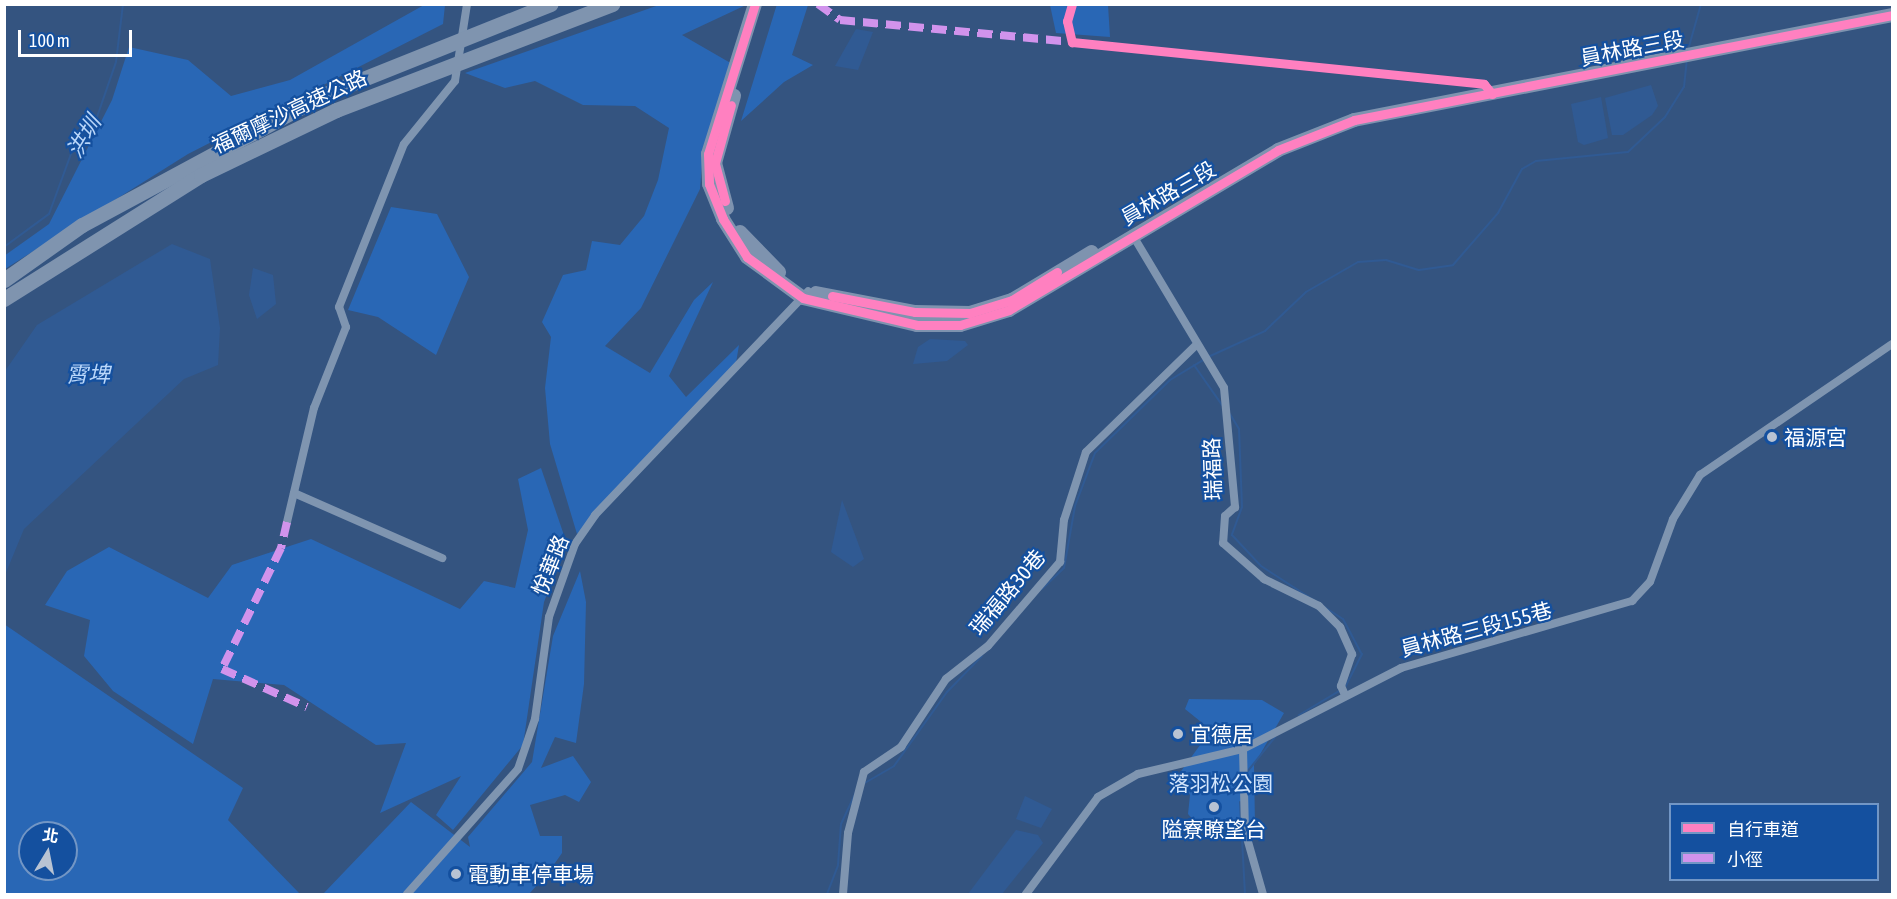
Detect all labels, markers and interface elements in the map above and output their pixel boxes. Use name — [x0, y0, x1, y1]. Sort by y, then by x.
scale bar — [21, 18, 135, 56]
street label: 員林路三段 — [1578, 26, 1686, 70]
text: 100 m — [29, 30, 70, 51]
street label: 福爾摩沙高速公路 — [208, 64, 370, 158]
water label: 洪圳 — [61, 111, 107, 163]
street label: 員林路三段 — [1116, 156, 1220, 230]
water label: 霄埤 — [66, 362, 110, 388]
place label: 福源宮 — [1784, 424, 1847, 450]
marker: 福源宮 — [1765, 430, 1779, 444]
street label: 瑞福路 — [1198, 437, 1226, 501]
street label: 悅華路 — [527, 531, 573, 599]
street label: 瑞福路30巷 — [964, 544, 1050, 640]
street label: 員林路三段155巷 — [1398, 597, 1554, 661]
place label: 宜德居 — [1190, 721, 1253, 747]
marker: 宜德居 — [1171, 727, 1185, 741]
park label: 落羽松公園 — [1169, 770, 1273, 796]
marker: 隘寮瞭望台 — [1207, 800, 1221, 814]
legend — [1669, 803, 1879, 881]
place label: 隘寮瞭望台 — [1162, 816, 1266, 842]
text: 自行車道 — [1727, 819, 1799, 840]
north arrow — [18, 821, 78, 881]
text: 北 — [41, 825, 60, 845]
text: 小徑 — [1727, 849, 1763, 870]
place label: 電動車停車場 — [468, 861, 594, 887]
marker: 電動車停車場 — [449, 867, 463, 881]

